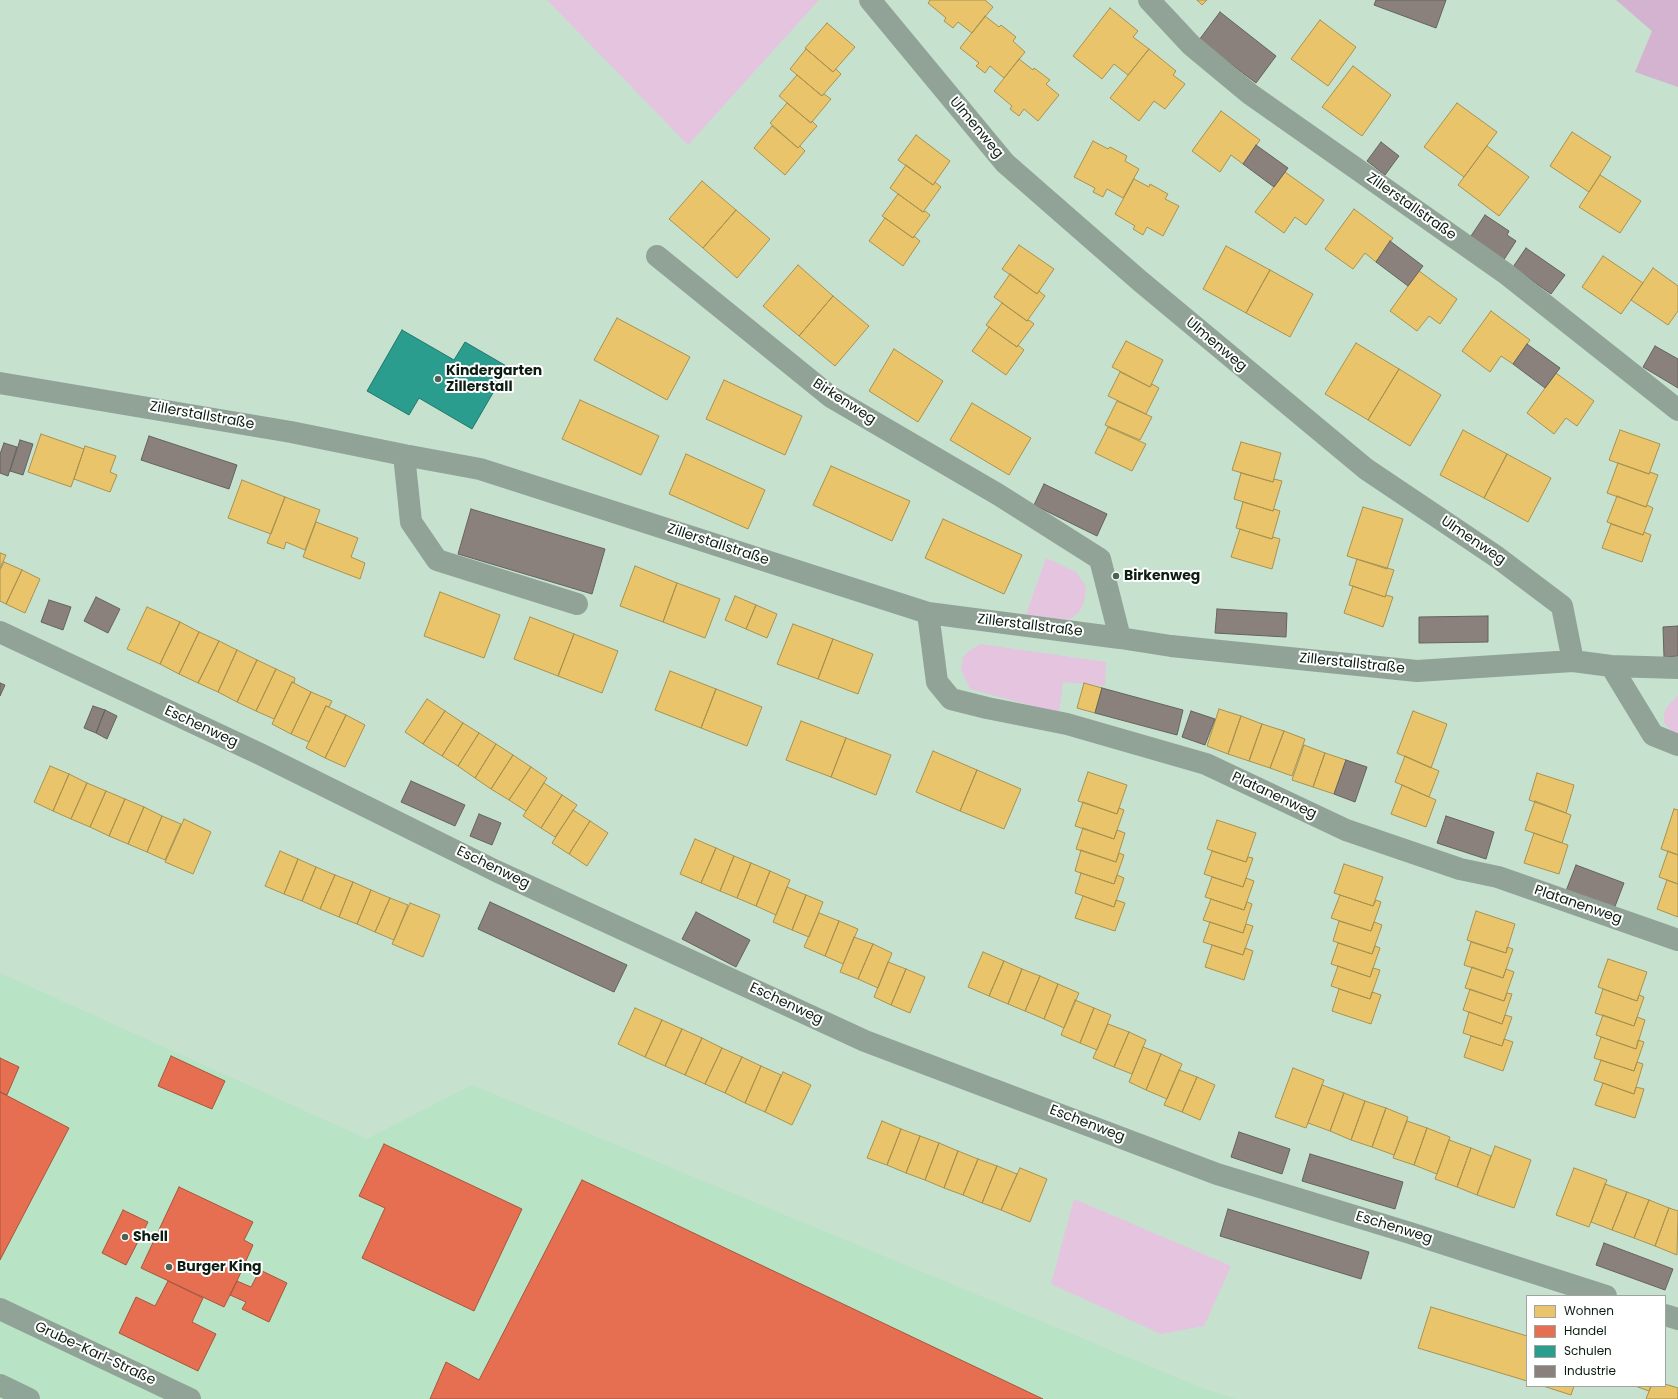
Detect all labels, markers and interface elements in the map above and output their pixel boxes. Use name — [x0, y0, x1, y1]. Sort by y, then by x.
street label: Ulmenweg — [946, 94, 1006, 162]
street label: Zillerstallstraße — [1363, 170, 1459, 244]
street label: Ulmenweg — [1182, 315, 1250, 375]
place label: Kindergarten Zillerstall — [446, 363, 542, 396]
marker: Kindergarten Zillerstall — [433, 374, 443, 384]
street label: Birkenweg — [809, 375, 879, 429]
street label: Zillerstallstraße — [148, 399, 256, 433]
street label: Ulmenweg — [1437, 513, 1509, 569]
street label: Zillerstallstraße — [665, 521, 771, 569]
place label: Birkenweg — [1124, 568, 1200, 584]
marker: Birkenweg — [1111, 571, 1121, 581]
street label: Zillerstallstraße — [976, 611, 1084, 641]
street label: Zillerstallstraße — [1298, 650, 1406, 678]
street label: Eschenweg — [162, 703, 240, 751]
street label: Platanenweg — [1229, 769, 1319, 823]
street label: Eschenweg — [454, 843, 532, 893]
street label: Platanenweg — [1532, 882, 1624, 928]
street label: Eschenweg — [747, 980, 825, 1028]
street label: Eschenweg — [1047, 1102, 1127, 1146]
street label: Eschenweg — [1354, 1208, 1434, 1248]
place label: Shell — [133, 1229, 168, 1245]
marker: Shell — [120, 1232, 130, 1242]
place label: Burger King — [177, 1259, 262, 1275]
marker: Burger King — [164, 1262, 174, 1272]
legend — [1526, 1295, 1666, 1387]
text: Wohnen — [1564, 1302, 1614, 1319]
street label: Grube-Karl-Straße — [32, 1319, 158, 1389]
text: Handel — [1564, 1322, 1607, 1339]
text: Schulen — [1564, 1342, 1612, 1359]
text: Industrie — [1564, 1362, 1616, 1379]

